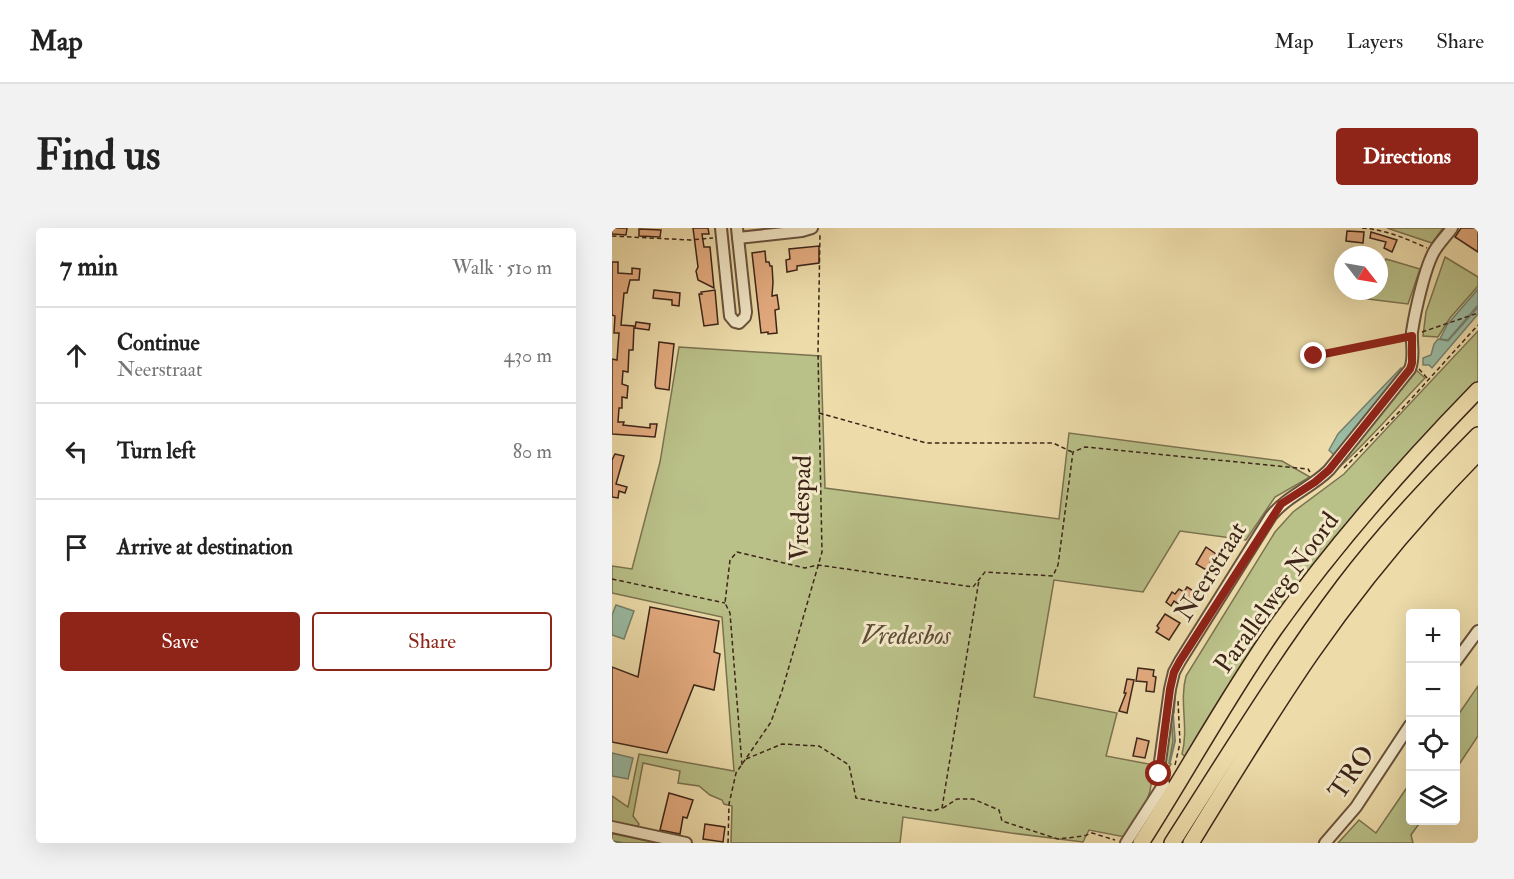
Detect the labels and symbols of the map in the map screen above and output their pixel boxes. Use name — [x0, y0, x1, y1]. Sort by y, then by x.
north arrow — [1334, 246, 1388, 300]
route end — [1300, 342, 1326, 368]
street label: Vredespad — [783, 454, 820, 562]
street label: Parallelweg Noord — [1208, 506, 1346, 679]
street label: Neerstraat — [1168, 516, 1254, 627]
park label: Vredesbos — [861, 620, 952, 652]
street label: TRO — [1322, 739, 1382, 806]
route start — [1145, 760, 1171, 786]

